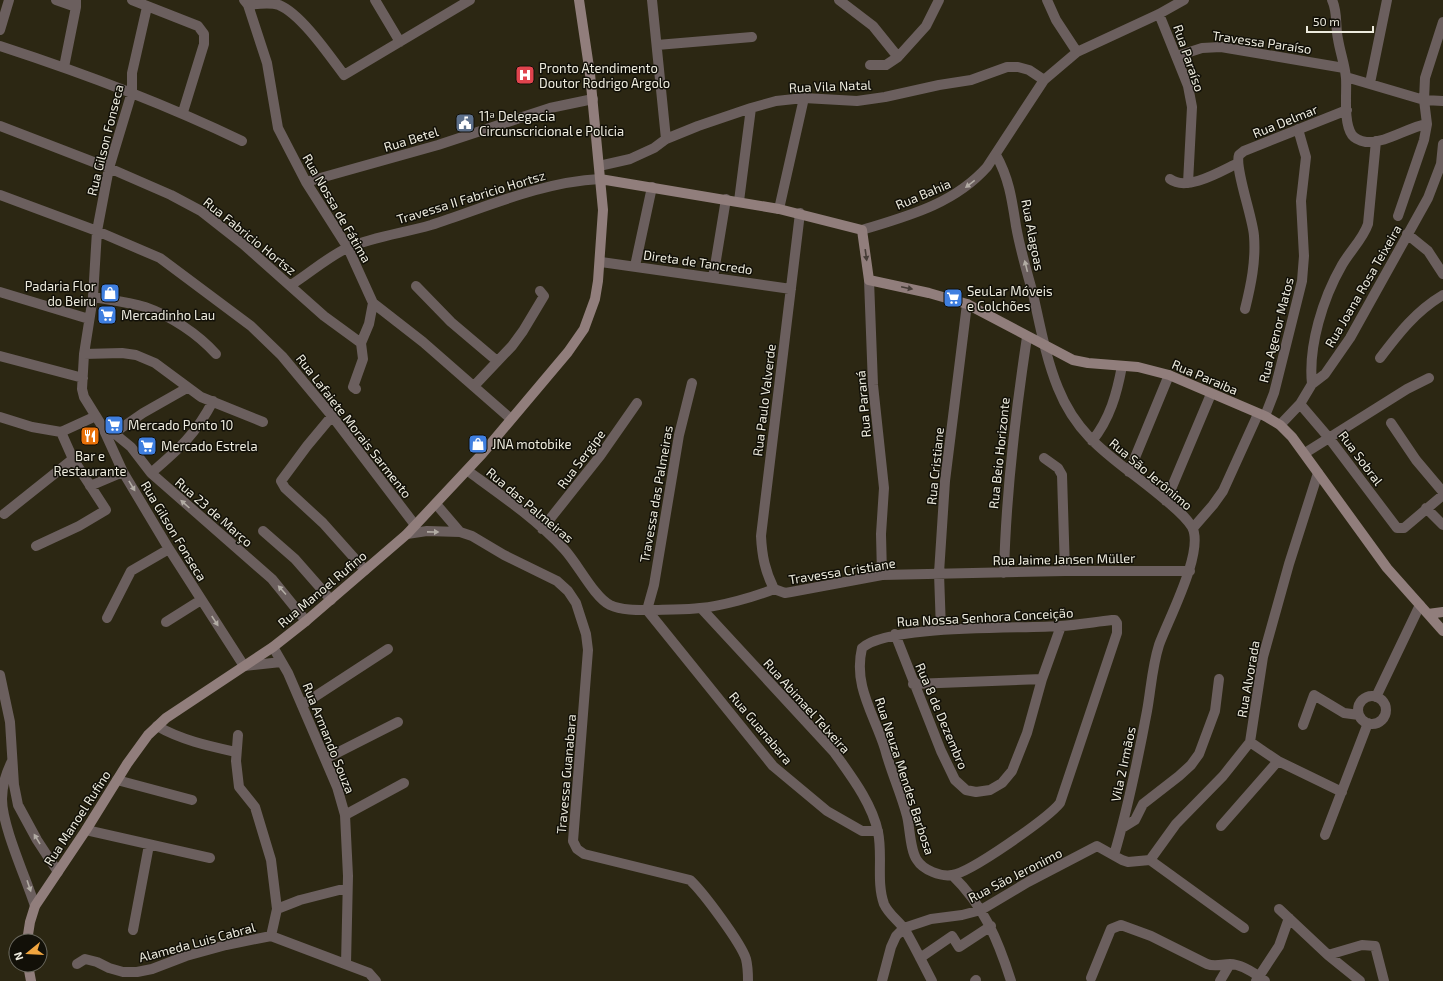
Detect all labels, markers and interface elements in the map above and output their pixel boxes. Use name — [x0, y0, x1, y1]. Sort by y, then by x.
scale bar — [1307, 8, 1373, 34]
text: 50 m — [1313, 14, 1340, 28]
street label: Rua Paraíso — [1170, 22, 1208, 94]
street label: Travessa Paraíso — [1211, 27, 1313, 57]
place label: Pronto Atendimento Doutor Rodrigo Argolo — [539, 60, 670, 91]
hospital icon: Pronto Atendimento Doutor Rodrigo Argolo — [514, 64, 536, 86]
street label: Rua Vila Natal — [789, 77, 872, 95]
street label: Rua Gilson Fonseca — [83, 83, 127, 197]
street label: Rua Delmar — [1250, 101, 1320, 141]
place label: 11ª Delegacia Circunscricional e Policia — [479, 108, 624, 139]
public building icon: 11ª Delegacia Circunscricional e Policia — [454, 112, 476, 134]
street label: Rua Betel — [382, 123, 440, 155]
street label: Rua Nossa de Fátima — [299, 151, 375, 265]
street label: Travessa II Fabricio Hortsz — [395, 167, 547, 227]
street label: Rua Bahia — [893, 175, 953, 213]
one-way arrow — [965, 180, 976, 189]
street label: Rua Fabricio Hortsz — [200, 194, 300, 278]
street label: Rua Alagoas — [1018, 198, 1048, 272]
street label: Rua Joana Rosa Teixeira — [1321, 222, 1405, 350]
street label: Direta de Tancredo — [642, 246, 754, 278]
one-way arrow — [863, 249, 869, 261]
one-way arrow — [1022, 260, 1028, 272]
street label: Rua Agenor Matos — [1255, 276, 1297, 384]
place label: Padaria Flor do Beiru — [25, 278, 96, 309]
shop icon: Padaria Flor do Beiru — [99, 282, 121, 304]
place label: SeuLar Móveis e Colchões — [967, 283, 1053, 314]
one-way arrow — [901, 286, 914, 292]
supermarket icon: SeuLar Móveis e Colchões — [942, 287, 964, 309]
supermarket icon: Mercadinho Lau — [96, 304, 118, 326]
place label: Mercadinho Lau — [121, 307, 215, 323]
street label: Rua Paulo Valverde — [749, 343, 779, 457]
street label: Rua Lafaiete Morais Sarmento — [293, 351, 415, 501]
street label: Rua Paraiba — [1169, 356, 1241, 398]
street label: Rua Paraná — [852, 370, 874, 438]
street label: Rua Beio Horizonte — [985, 396, 1013, 510]
supermarket icon: Mercado Ponto 10 — [103, 414, 125, 436]
place label: Mercado Ponto 10 — [128, 417, 233, 433]
street label: Travessa das Palmeiras — [636, 424, 676, 564]
restaurant icon: Bar e Restaurante — [79, 425, 101, 447]
street label: Rua Sergipe — [554, 426, 608, 492]
street label: Rua Cristiane — [923, 426, 947, 506]
street label: Rua Sobral — [1335, 428, 1387, 488]
shop icon: JNA motobike — [467, 433, 489, 455]
supermarket icon: Mercado Estrela — [136, 435, 158, 457]
street label: Rua São Jerônimo — [1106, 435, 1196, 513]
place label: JNA motobike — [492, 436, 571, 452]
place label: Mercado Estrela — [161, 438, 258, 454]
place label: Bar e Restaurante — [54, 448, 126, 479]
street label: Rua das Palmeiras — [483, 464, 577, 546]
street label: Rua 23 de Março — [171, 474, 256, 551]
street label: Rua Gilson Fonseca — [138, 478, 210, 584]
one-way arrow — [128, 480, 135, 492]
one-way arrow — [181, 500, 190, 509]
one-way arrow — [427, 528, 439, 535]
street label: Rua Manoel Rufino — [274, 547, 370, 631]
street label: Rua Jaime Jansen Müller — [992, 550, 1136, 568]
street label: Travessa Cristiane — [787, 555, 897, 587]
one-way arrow — [278, 586, 287, 595]
street label: Rua Nossa Senhora Conceição — [896, 604, 1074, 631]
one-way arrow — [211, 615, 218, 627]
street label: Rua Alvorada — [1233, 639, 1263, 719]
street label: Rua Abimael Telxeira — [760, 655, 854, 757]
street label: Rua 8 de Dezembro — [912, 660, 972, 772]
street label: Rua Armando Souza — [299, 680, 359, 796]
street label: Rua Guanabara — [726, 688, 796, 768]
street label: Rua Neuza Mendes Barbosa — [872, 695, 938, 857]
street label: Travessa Guanabara — [553, 714, 579, 834]
street label: Vila 2 Irmãos — [1107, 725, 1139, 803]
street label: Rua Manoel Rufino — [40, 767, 114, 869]
one-way arrow — [33, 833, 40, 845]
street label: Rua São Jeronimo — [965, 844, 1065, 906]
one-way arrow — [26, 880, 32, 892]
street label: Alameda Luis Cabral — [137, 919, 257, 965]
north arrow — [8, 933, 48, 973]
text: N — [11, 950, 25, 962]

